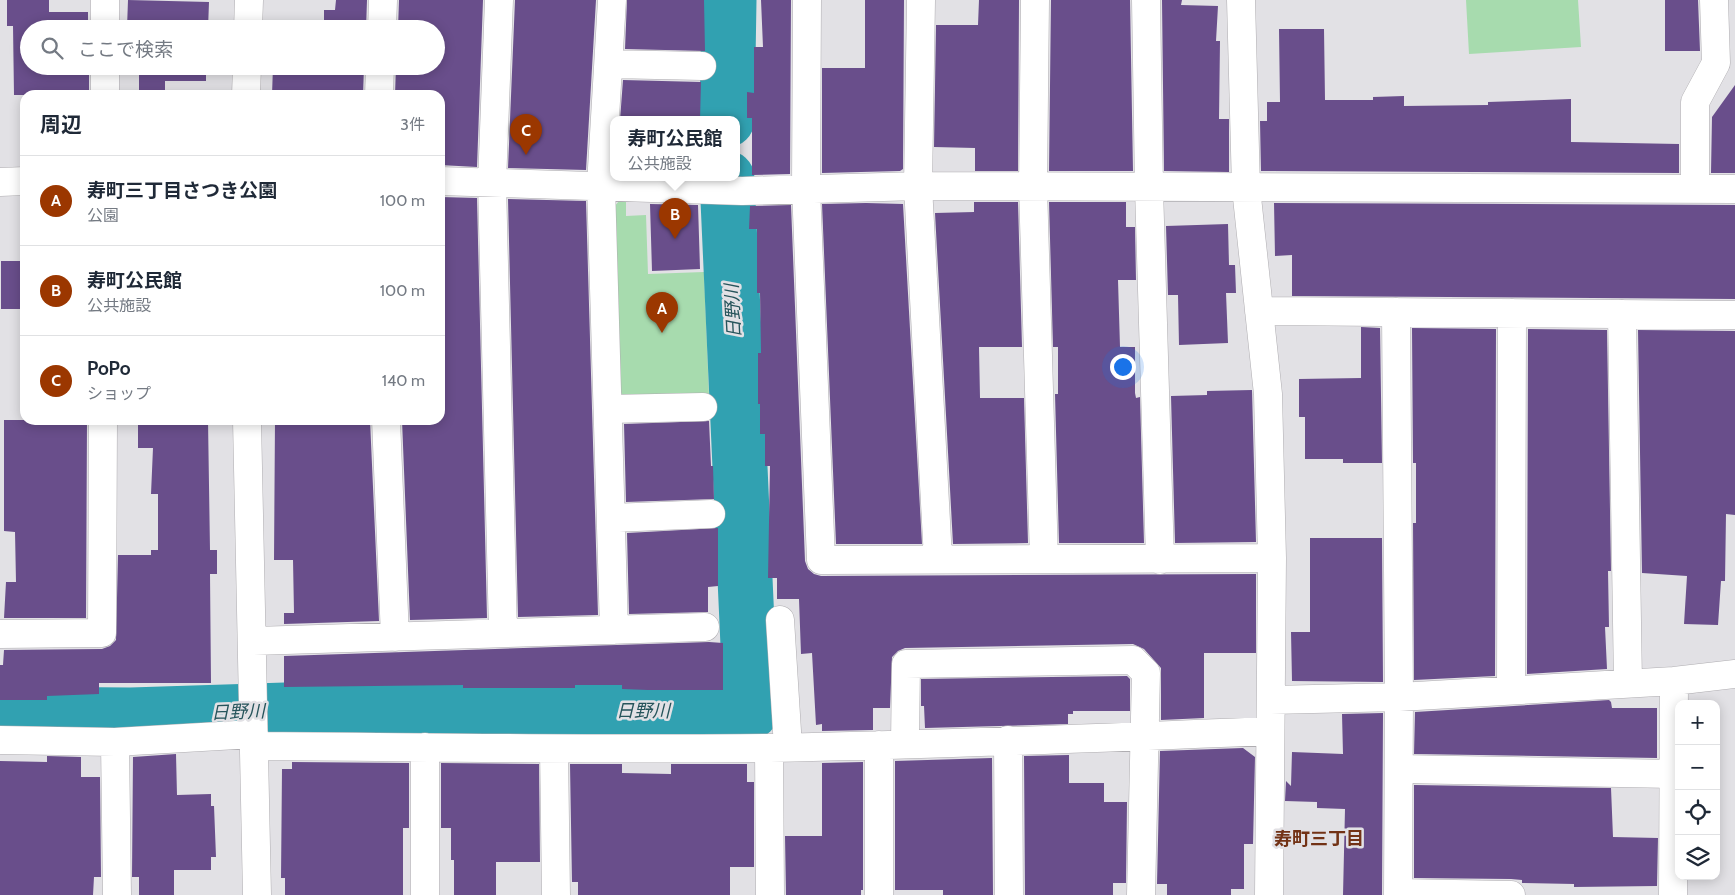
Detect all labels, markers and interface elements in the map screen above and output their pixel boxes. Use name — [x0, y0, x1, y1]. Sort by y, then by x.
search box — [20, 20, 445, 75]
icon: search — [38, 34, 66, 62]
text: ここで検索 — [78, 38, 173, 61]
text: 周辺 — [40, 112, 82, 137]
pin: C — [510, 114, 542, 155]
text: 3件 — [400, 115, 425, 134]
popup — [610, 116, 740, 181]
text: 寿町公民館 — [627, 127, 723, 150]
text: 公共施設 — [627, 154, 692, 173]
text: 寿町三丁目さつき公園 — [87, 179, 277, 202]
text: A — [51, 191, 61, 210]
text: 100 m — [380, 191, 425, 210]
pin: B — [659, 198, 691, 239]
text: 公園 — [87, 206, 119, 225]
text: 寿町公民館 — [87, 269, 182, 292]
text: B — [51, 281, 61, 300]
text: 100 m — [380, 281, 425, 300]
water label: 日野川 — [720, 281, 745, 339]
pin: A — [646, 292, 678, 333]
text: 公共施設 — [87, 296, 151, 315]
your location — [1110, 354, 1136, 380]
text: PoPo — [87, 357, 131, 380]
text: C — [51, 371, 61, 390]
text: 140 m — [382, 371, 425, 390]
text: ショップ — [87, 384, 151, 403]
water label: 日野川 — [211, 700, 267, 724]
water label: 日野川 — [616, 700, 672, 722]
map controls — [1675, 700, 1720, 880]
button: + — [1675, 700, 1720, 745]
button: − — [1675, 745, 1720, 790]
button: locate — [1675, 790, 1720, 835]
district label: 寿町三丁目 — [1274, 828, 1364, 850]
button: layers — [1675, 835, 1720, 880]

